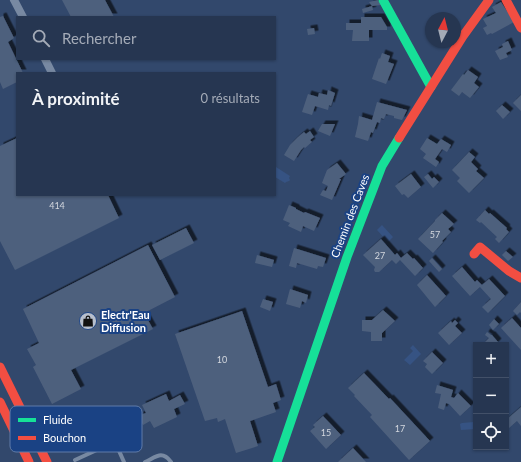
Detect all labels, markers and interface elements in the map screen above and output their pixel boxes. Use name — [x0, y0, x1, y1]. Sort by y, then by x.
north arrow — [425, 12, 461, 48]
search box — [16, 16, 276, 60]
icon: search — [30, 27, 52, 49]
text: Rechercher — [62, 29, 136, 47]
text: À proximité — [32, 88, 120, 109]
text: 0 résultats — [201, 90, 260, 106]
street label: Chemin des Caves — [328, 172, 372, 259]
house number: 414 — [49, 200, 65, 211]
house number: 57 — [430, 229, 440, 240]
house number: 27 — [375, 250, 385, 261]
place label: Electr'Eau Diffusion — [101, 308, 150, 334]
shop icon: Electr'Eau Diffusion — [78, 311, 98, 331]
map controls — [473, 342, 509, 450]
button: + — [473, 342, 509, 378]
house number: 10 — [217, 354, 227, 365]
button: − — [473, 378, 509, 414]
legend — [10, 406, 142, 452]
text: Fluide — [43, 413, 73, 426]
button: locate — [473, 414, 509, 450]
house number: 17 — [395, 423, 405, 434]
house number: 15 — [321, 427, 331, 438]
text: Bouchon — [43, 431, 86, 444]

